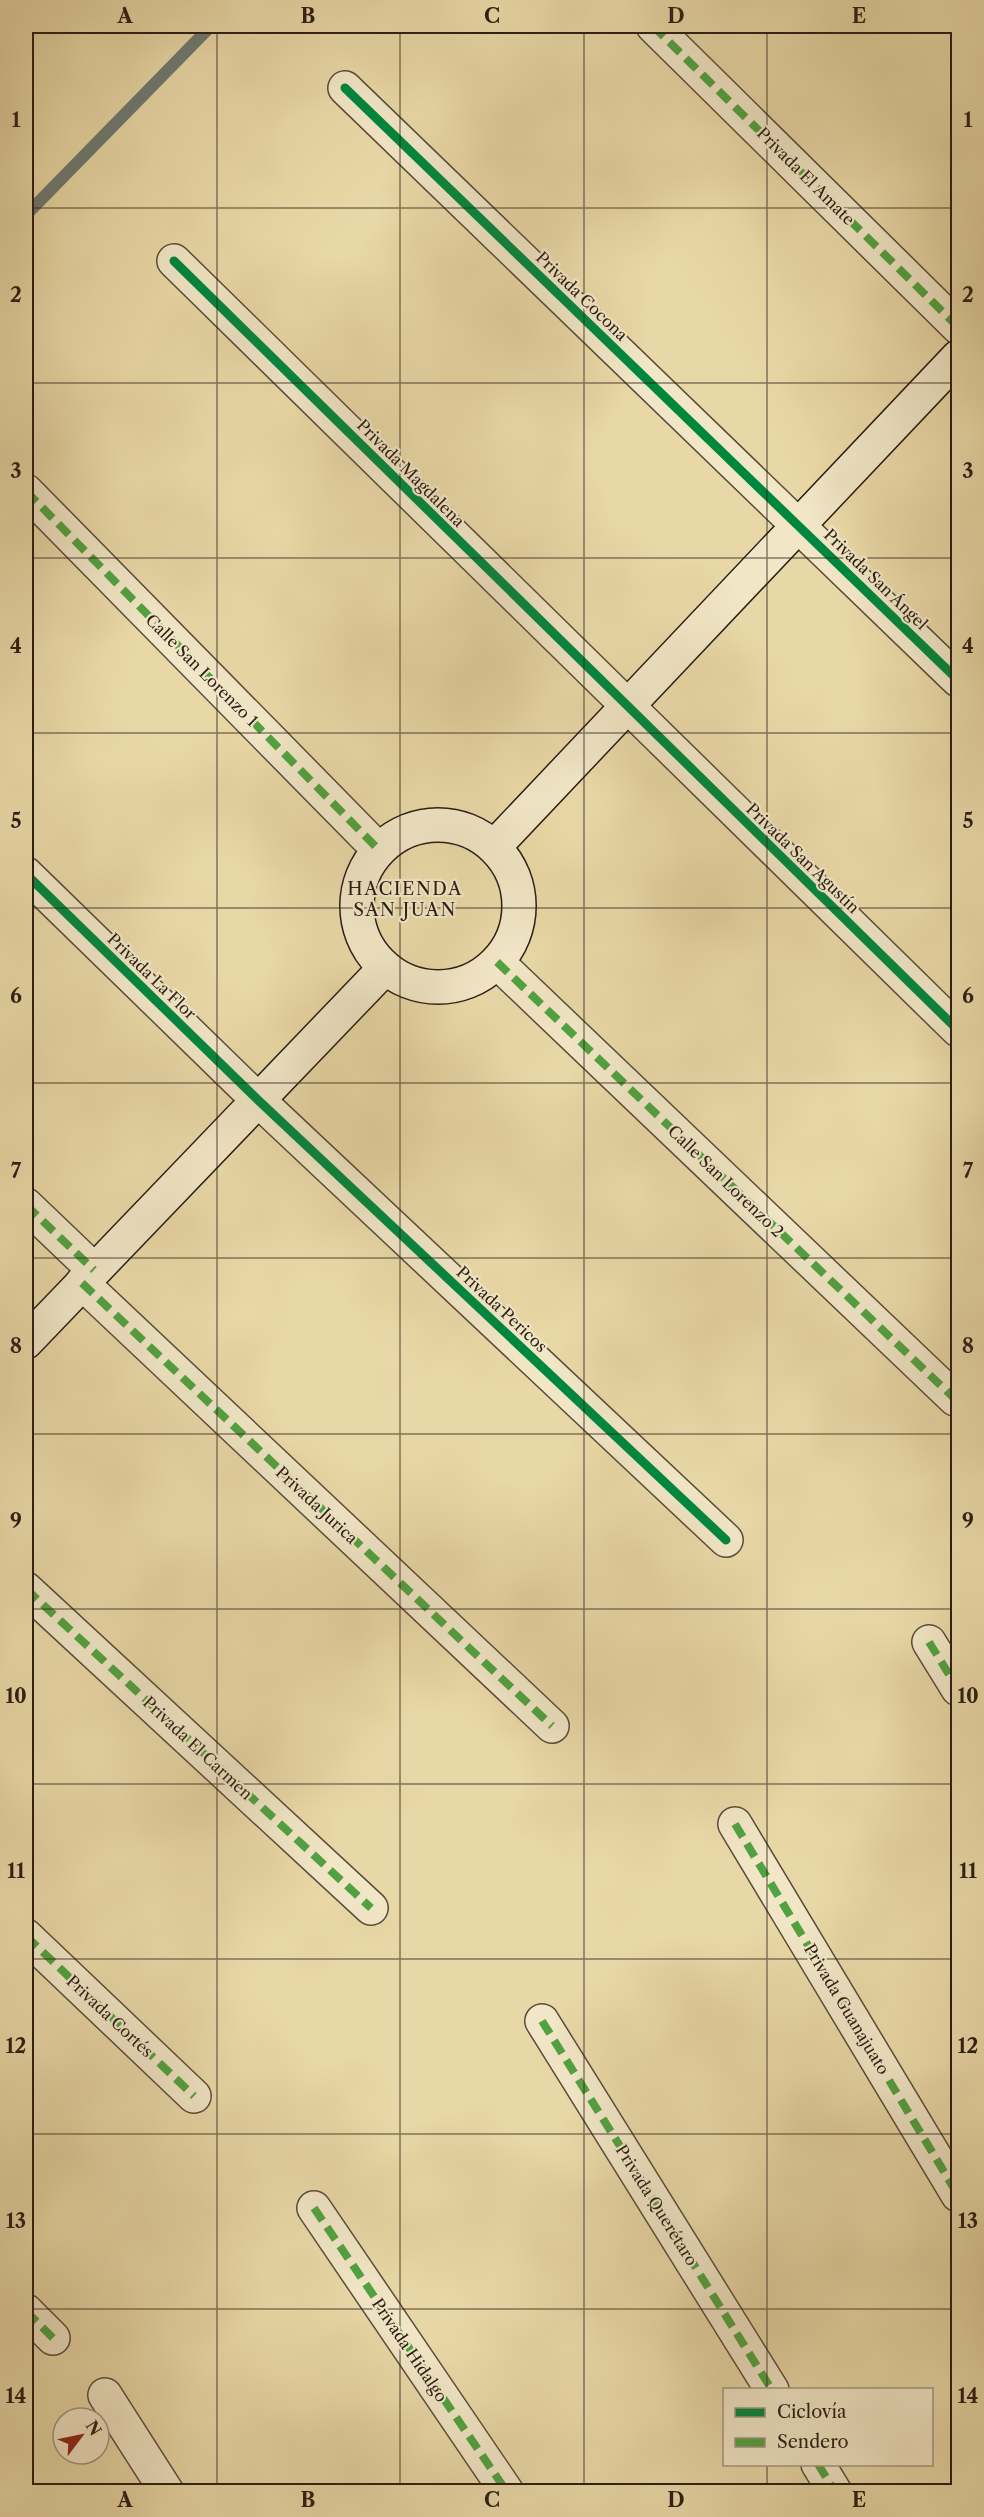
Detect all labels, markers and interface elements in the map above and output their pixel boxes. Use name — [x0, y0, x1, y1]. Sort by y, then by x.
text: A — [116, 4, 133, 28]
text: B — [301, 4, 316, 28]
text: C — [484, 4, 500, 28]
text: D — [667, 4, 685, 28]
text: E — [852, 4, 866, 28]
text: 1 — [12, 108, 21, 132]
text: 1 — [964, 108, 973, 132]
street label: Privada El Amate — [753, 123, 859, 229]
street label: Privada Cocona — [532, 247, 632, 345]
text: 2 — [10, 283, 22, 307]
text: 2 — [962, 283, 974, 307]
street label: Privada Magdalena — [353, 415, 469, 531]
text: 3 — [10, 459, 22, 483]
text: 3 — [962, 459, 974, 483]
street label: Privada San Ángel — [820, 524, 932, 634]
street label: Calle San Lorenzo 1 — [142, 610, 262, 730]
text: 4 — [10, 634, 22, 658]
text: 4 — [962, 634, 974, 658]
street label: Privada San Agustín — [742, 799, 864, 917]
text: 5 — [10, 809, 22, 833]
text: 5 — [962, 809, 974, 833]
district label: HACIENDA SAN JUAN — [347, 878, 463, 921]
street label: Privada La Flor — [103, 929, 201, 1024]
text: 6 — [10, 984, 22, 1008]
text: 6 — [962, 984, 974, 1008]
street label: Calle San Lorenzo 2 — [664, 1121, 788, 1241]
text: 7 — [11, 1159, 22, 1183]
text: 7 — [963, 1159, 974, 1183]
street label: Privada Pericos — [452, 1262, 552, 1356]
text: 8 — [10, 1334, 22, 1358]
text: 8 — [962, 1334, 974, 1358]
street label: Privada Jurica — [272, 1462, 363, 1548]
text: 9 — [10, 1509, 22, 1533]
text: 9 — [962, 1509, 974, 1533]
text: 10 — [5, 1684, 27, 1708]
text: 10 — [957, 1684, 979, 1708]
street label: Privada El Carmen — [139, 1692, 257, 1804]
text: 11 — [7, 1859, 25, 1883]
text: 11 — [959, 1859, 977, 1883]
street label: Privada Guanajuato — [800, 1940, 894, 2078]
street label: Privada Cortés — [62, 1971, 158, 2061]
text: 12 — [6, 2034, 26, 2058]
text: 12 — [958, 2034, 978, 2058]
street label: Privada Querétaro — [612, 2141, 702, 2269]
text: 13 — [6, 2209, 26, 2233]
text: 13 — [958, 2209, 978, 2233]
street label: Privada Hidalgo — [368, 2294, 452, 2406]
text: 14 — [6, 2384, 26, 2408]
text: 14 — [958, 2384, 978, 2408]
legend — [723, 2388, 933, 2466]
text: Ciclovía — [777, 2401, 847, 2423]
north arrow — [51, 2406, 111, 2466]
text: N — [82, 2417, 106, 2439]
text: Sendero — [777, 2431, 849, 2453]
text: A — [116, 2488, 133, 2512]
text: B — [301, 2488, 316, 2512]
text: C — [484, 2488, 500, 2512]
text: D — [667, 2488, 685, 2512]
text: E — [852, 2488, 866, 2512]

